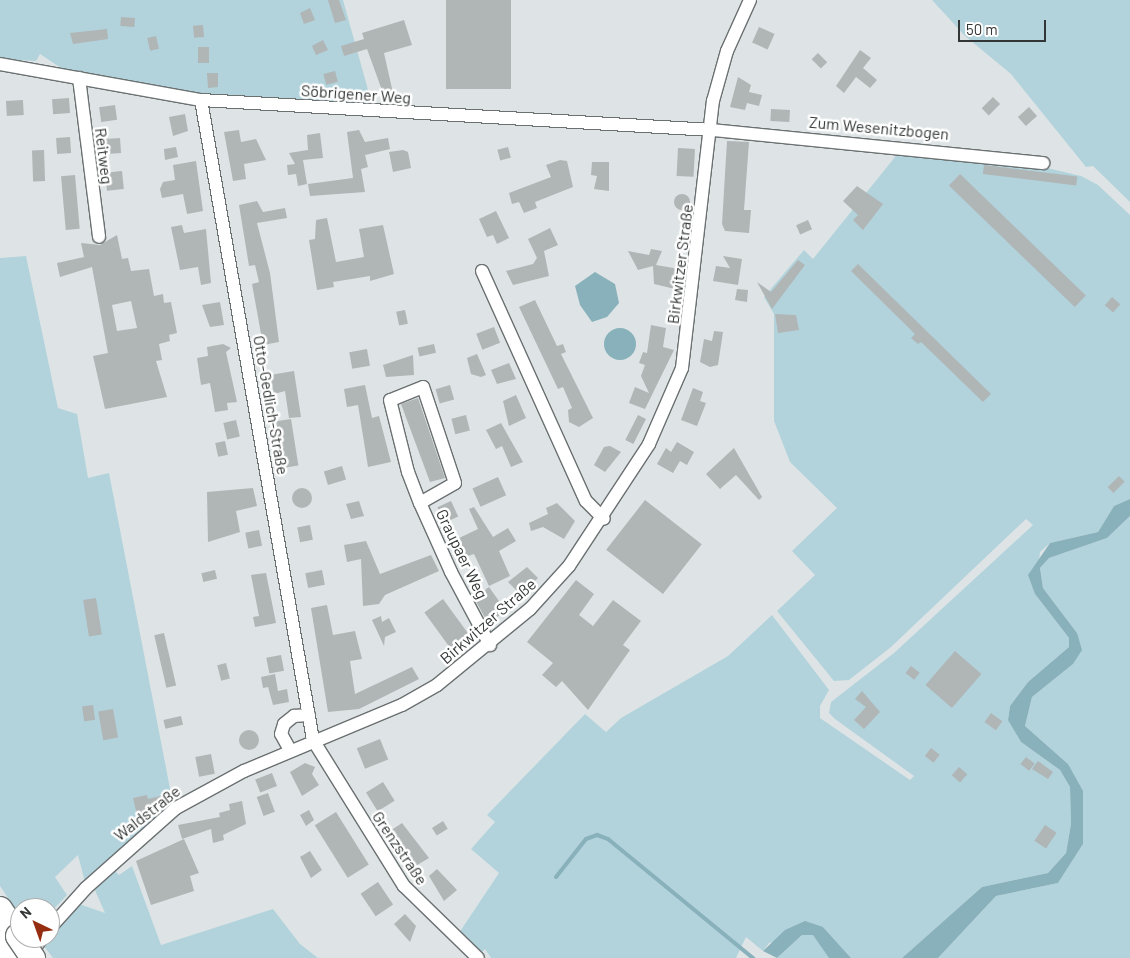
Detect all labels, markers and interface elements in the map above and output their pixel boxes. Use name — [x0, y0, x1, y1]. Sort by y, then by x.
scale bar — [960, 10, 1048, 42]
text: 50 m — [966, 20, 998, 38]
street label: Söbrigener Weg — [300, 81, 412, 107]
street label: Zum Wesenitzbogen — [808, 112, 950, 144]
street label: Reitweg — [91, 127, 117, 185]
street label: Birkwitzer Straße — [663, 203, 697, 325]
street label: Otto-Gedlich-Straße — [249, 334, 293, 476]
street label: Graupaer Weg — [432, 506, 492, 602]
street label: Birkwitzer Straße — [436, 574, 540, 668]
street label: Waldstraße — [110, 781, 184, 845]
street label: Grenzstraße — [368, 808, 432, 888]
north arrow — [10, 898, 60, 948]
text: N — [16, 903, 34, 922]

